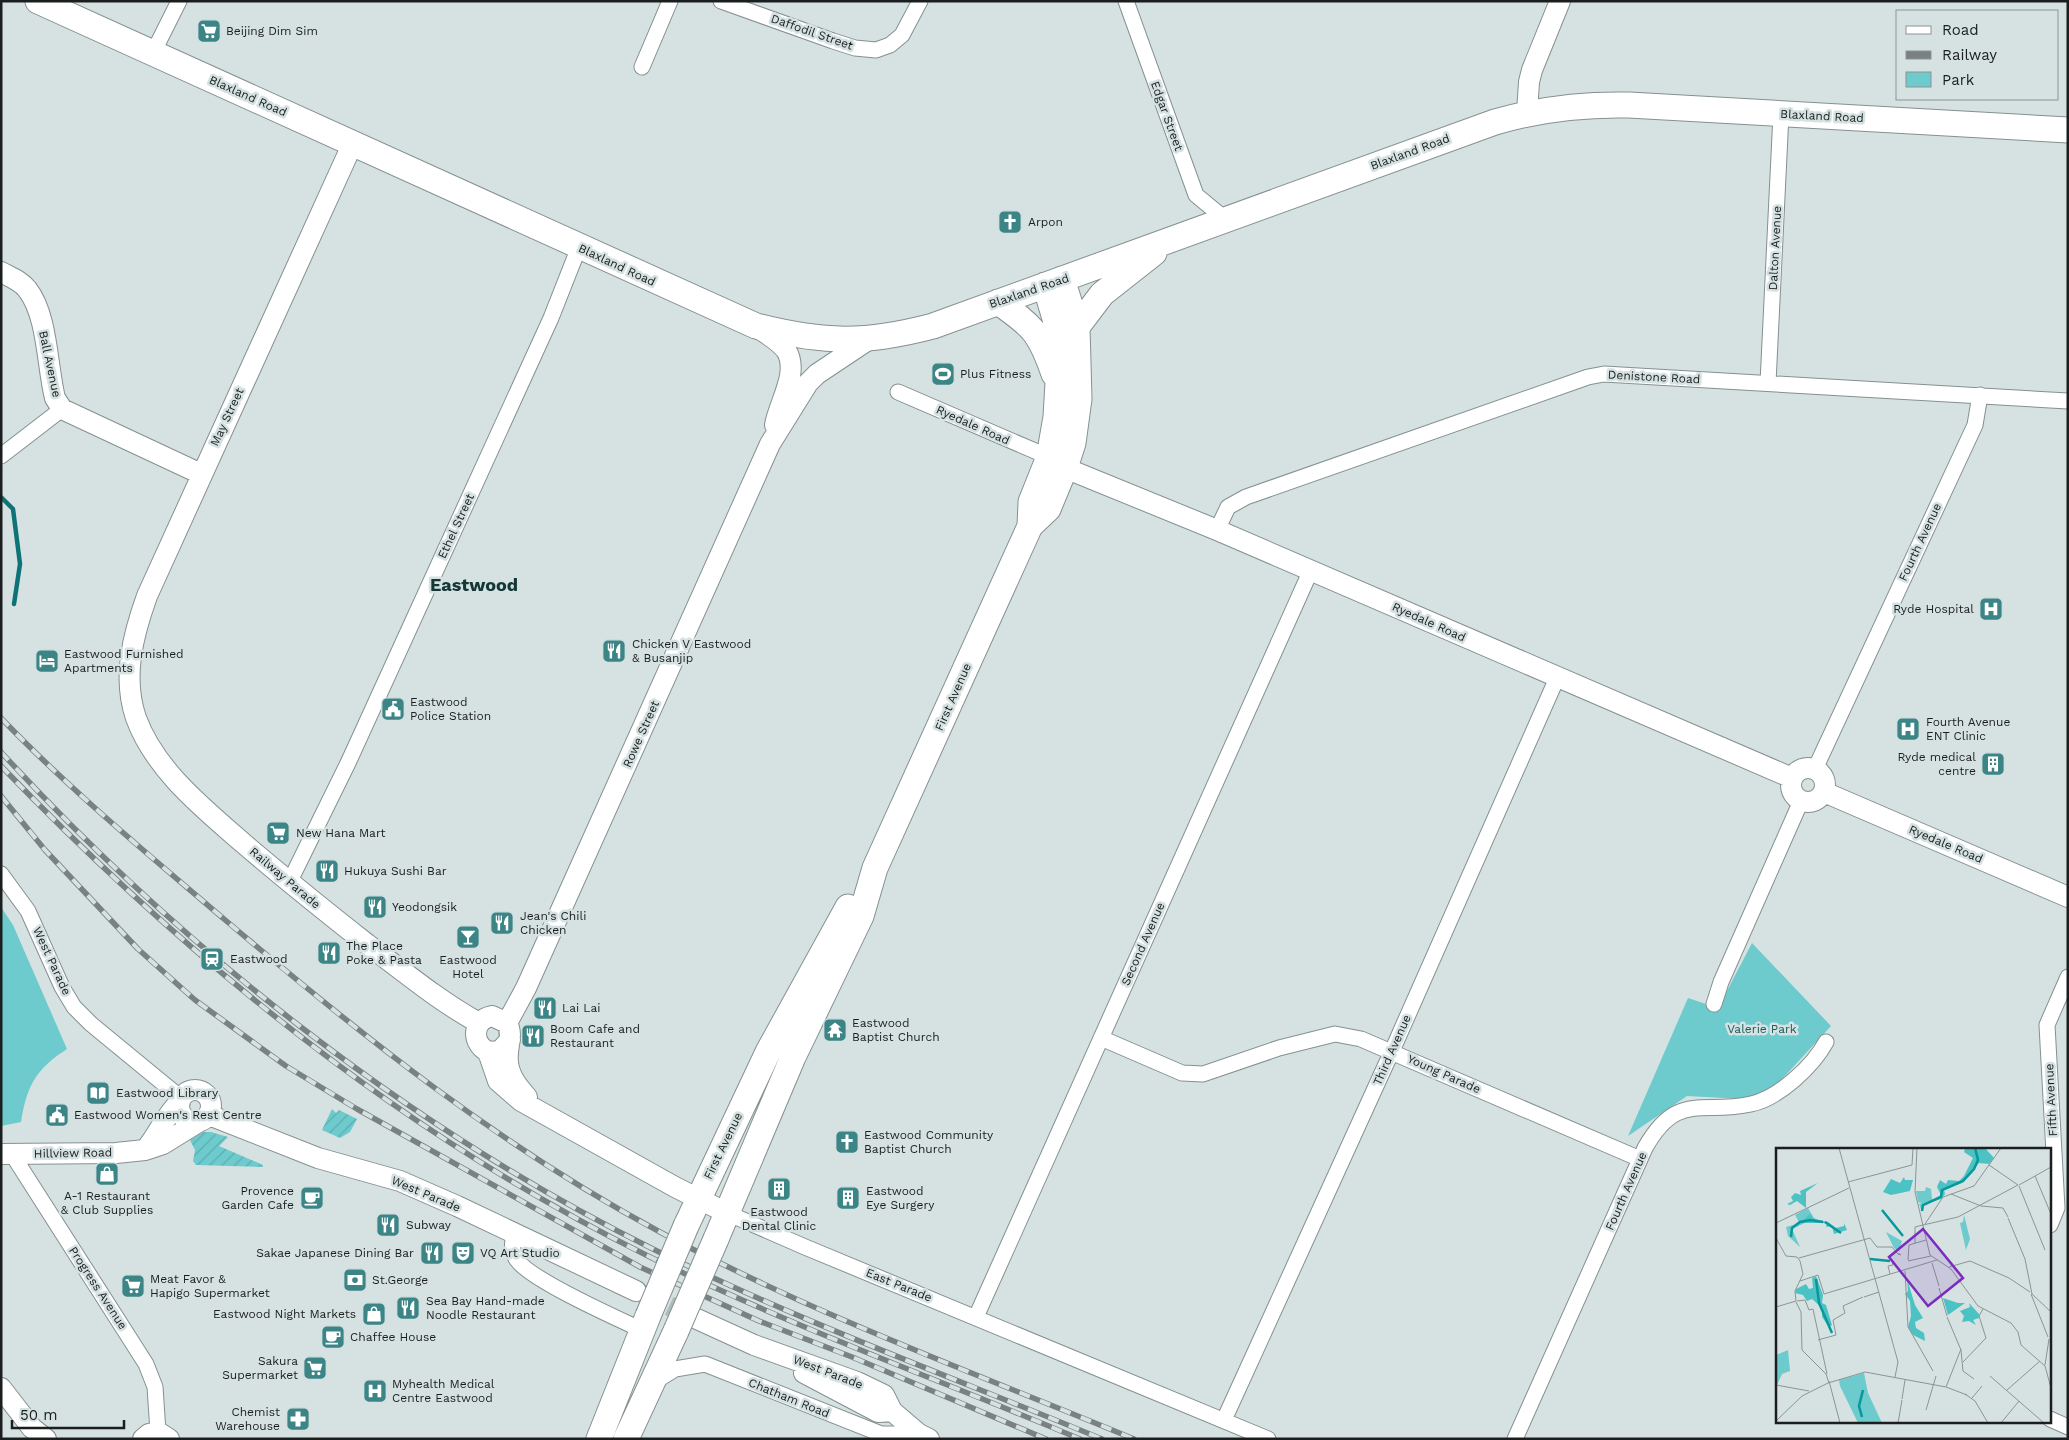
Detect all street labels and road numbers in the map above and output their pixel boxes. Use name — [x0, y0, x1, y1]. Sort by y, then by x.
street label: Daffodil Street — [769, 11, 855, 53]
street label: Blaxland Road — [207, 73, 289, 119]
street label: Edgar Street — [1148, 79, 1186, 153]
street label: Blaxland Road — [1780, 107, 1864, 125]
street label: Blaxland Road — [1368, 131, 1452, 173]
street label: Dalton Avenue — [1766, 205, 1784, 291]
street label: Blaxland Road — [576, 241, 658, 289]
street label: Blaxland Road — [987, 271, 1071, 311]
street label: Ball Avenue — [36, 329, 64, 399]
street label: Denistone Road — [1607, 368, 1701, 386]
street label: May Street — [207, 386, 247, 448]
street label: Ryedale Road — [934, 403, 1012, 447]
street label: Ethel Street — [435, 491, 477, 561]
street label: Fourth Avenue — [1896, 501, 1944, 583]
street label: Ryedale Road — [1390, 600, 1468, 644]
street label: First Avenue — [932, 661, 974, 733]
street label: Rowe Street — [620, 698, 662, 770]
street label: Ryedale Road — [1907, 822, 1985, 866]
street label: Railway Parade — [247, 844, 323, 912]
street label: Second Avenue — [1118, 900, 1168, 988]
street label: West Parade — [30, 925, 74, 997]
street label: Third Avenue — [1370, 1012, 1414, 1088]
street label: Young Parade — [1405, 1052, 1483, 1096]
street label: Fifth Avenue — [2042, 1063, 2060, 1137]
street label: First Avenue — [701, 1110, 745, 1182]
street label: Hillview Road — [34, 1145, 112, 1161]
street label: Fourth Avenue — [1602, 1150, 1650, 1232]
street label: West Parade — [389, 1173, 463, 1215]
street label: Progress Avenue — [66, 1244, 130, 1332]
street label: East Parade — [864, 1265, 934, 1305]
street label: West Parade — [791, 1352, 865, 1392]
street label: Chatham Road — [746, 1375, 832, 1421]

